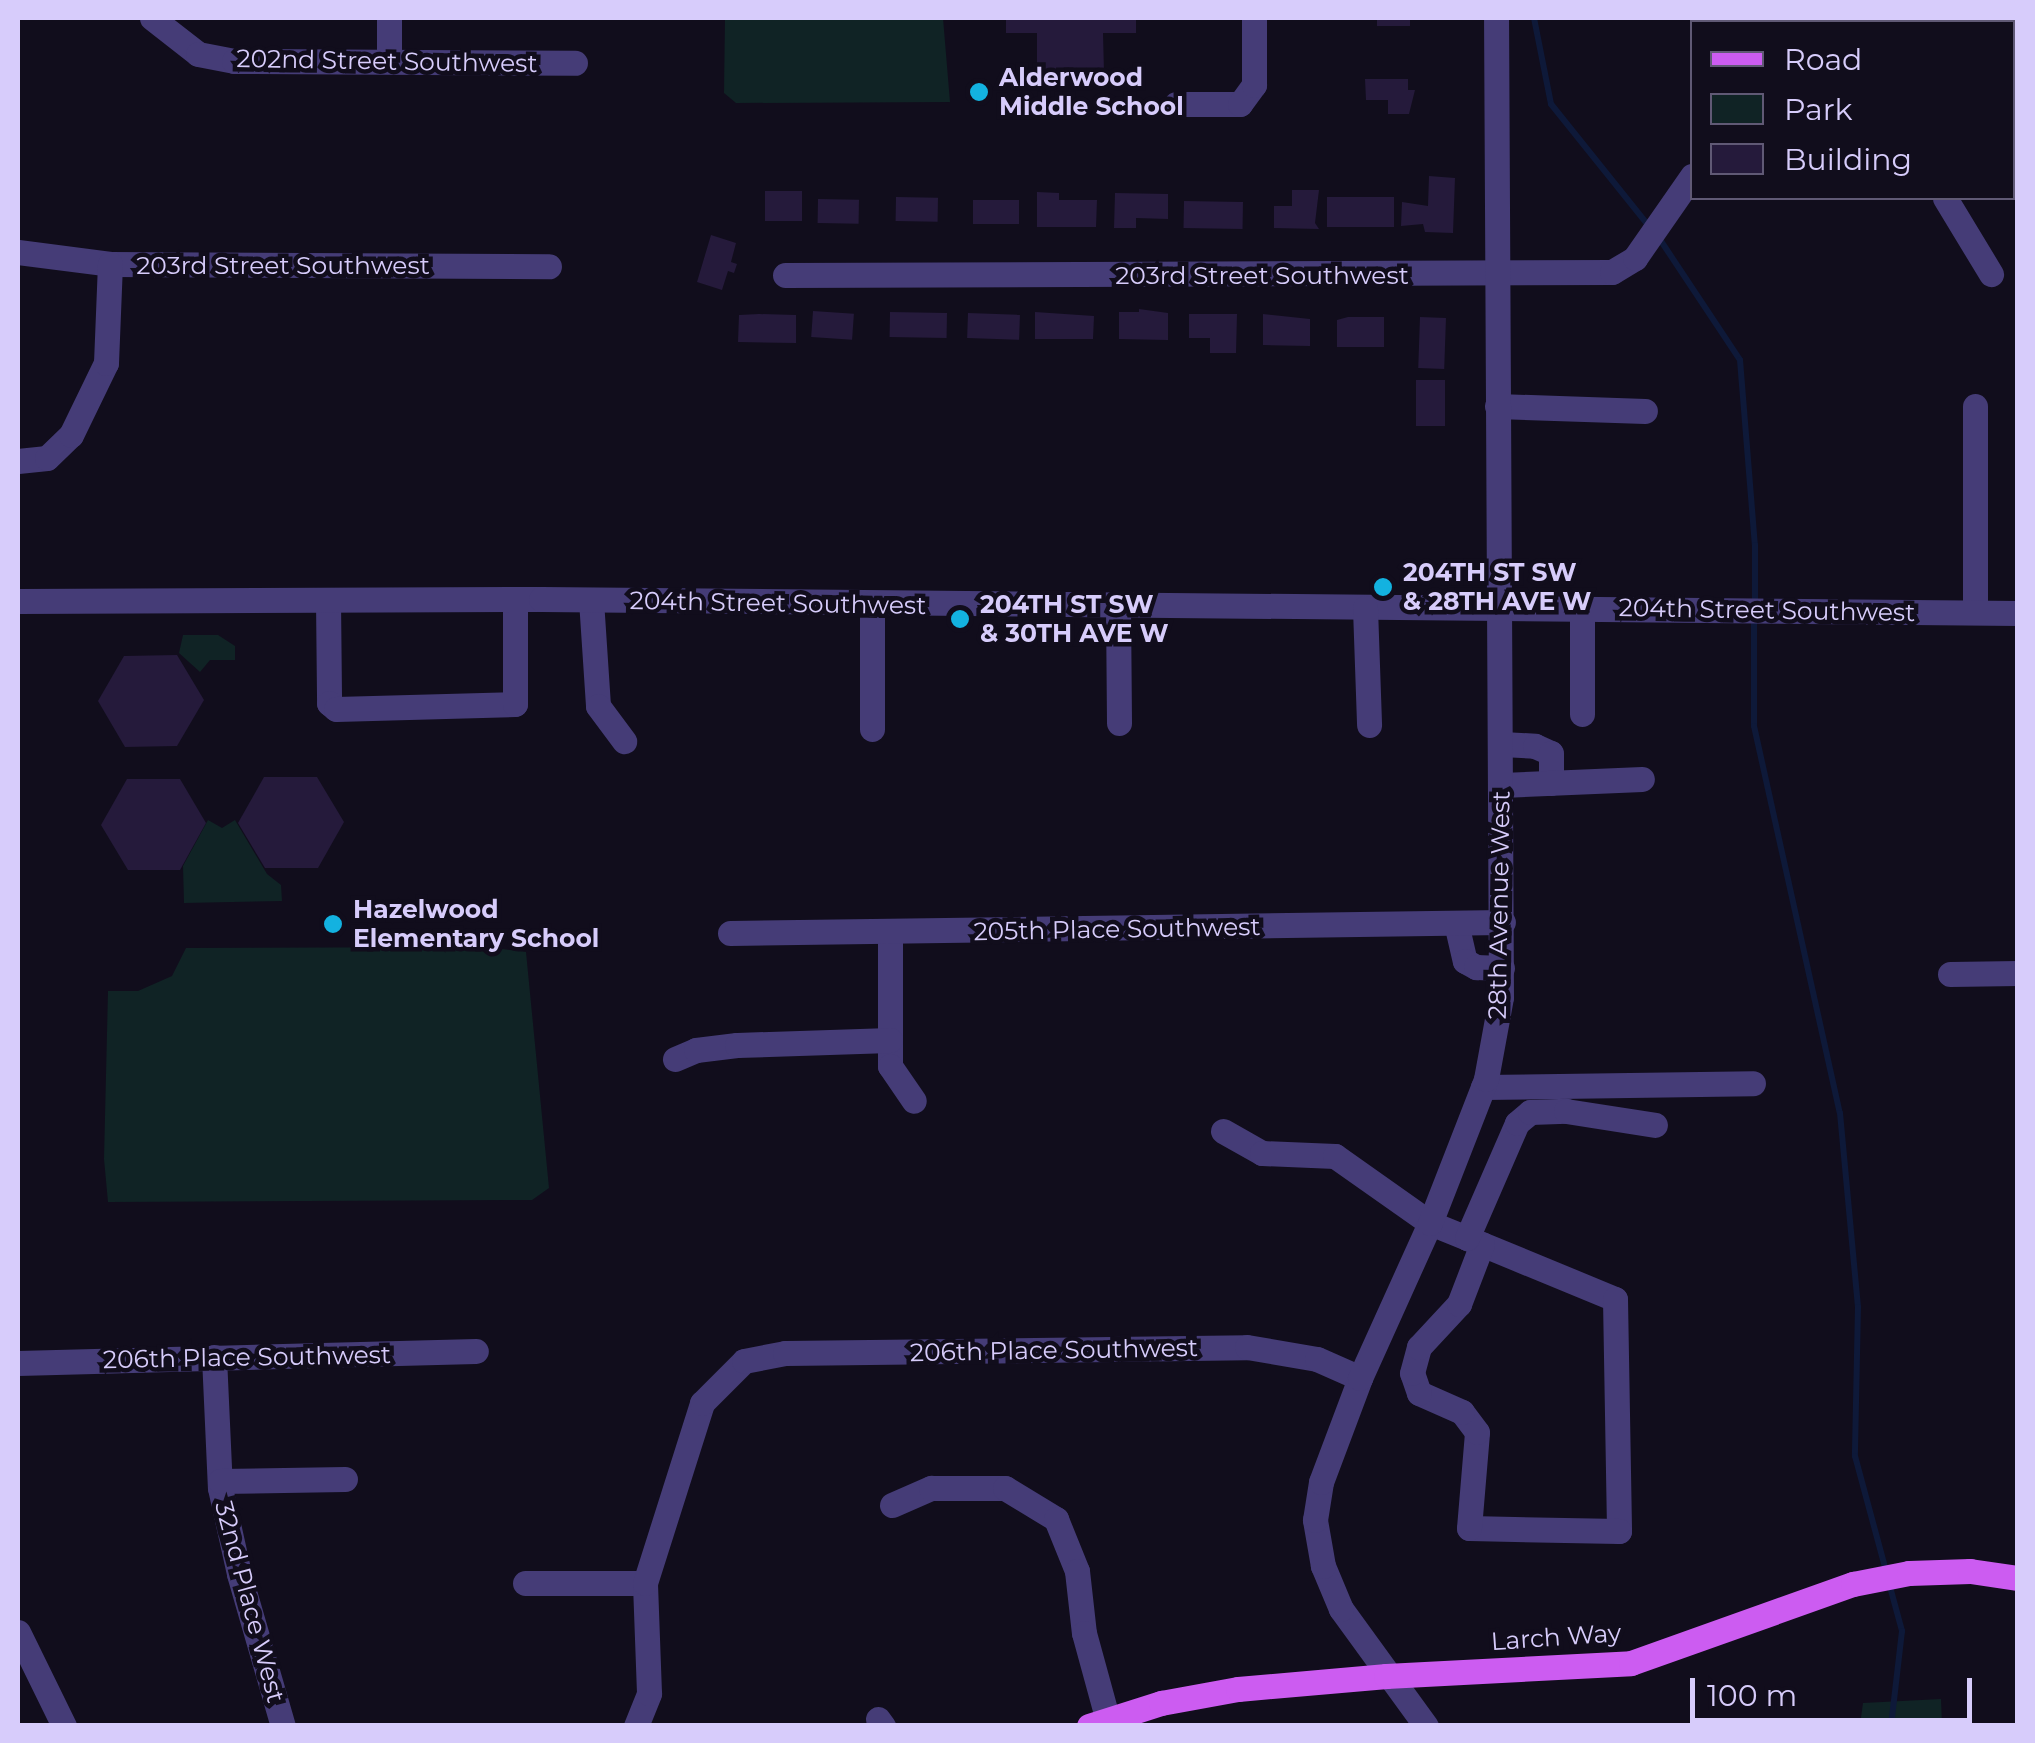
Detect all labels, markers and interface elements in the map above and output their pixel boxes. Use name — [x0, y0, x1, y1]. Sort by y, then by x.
legend — [1690, 20, 2015, 200]
text: Road — [1784, 41, 1862, 78]
street label: 202nd Street Southwest — [236, 43, 538, 79]
place label: Alderwood Middle School — [999, 63, 1184, 122]
marker: Alderwood Middle School — [968, 81, 990, 103]
text: Park — [1784, 91, 1853, 128]
text: Building — [1784, 141, 1912, 178]
street label: 203rd Street Southwest — [136, 250, 430, 280]
street label: 203rd Street Southwest — [1115, 260, 1409, 290]
place label: 204TH ST SW & 28TH AVE W — [1403, 558, 1591, 617]
marker: 204TH ST SW & 28TH AVE W — [1372, 576, 1394, 598]
street label: 204th Street Southwest — [629, 585, 927, 621]
place label: 204TH ST SW & 30TH AVE W — [980, 590, 1169, 649]
street label: 204th Street Southwest — [1618, 592, 1916, 628]
marker: 204TH ST SW & 30TH AVE W — [949, 608, 971, 630]
street label: 28th Avenue West — [1482, 791, 1516, 1019]
place label: Hazelwood Elementary School — [353, 895, 599, 954]
street label: 205th Place Southwest — [973, 911, 1261, 947]
marker: Hazelwood Elementary School — [322, 913, 344, 935]
street label: 206th Place Southwest — [910, 1332, 1198, 1368]
street label: 206th Place Southwest — [103, 1339, 391, 1375]
street label: 32nd Place West — [209, 1498, 291, 1706]
street label: Larch Way — [1490, 1617, 1622, 1657]
scale bar — [1695, 1658, 1978, 1720]
text: 100 m — [1707, 1677, 1797, 1714]

